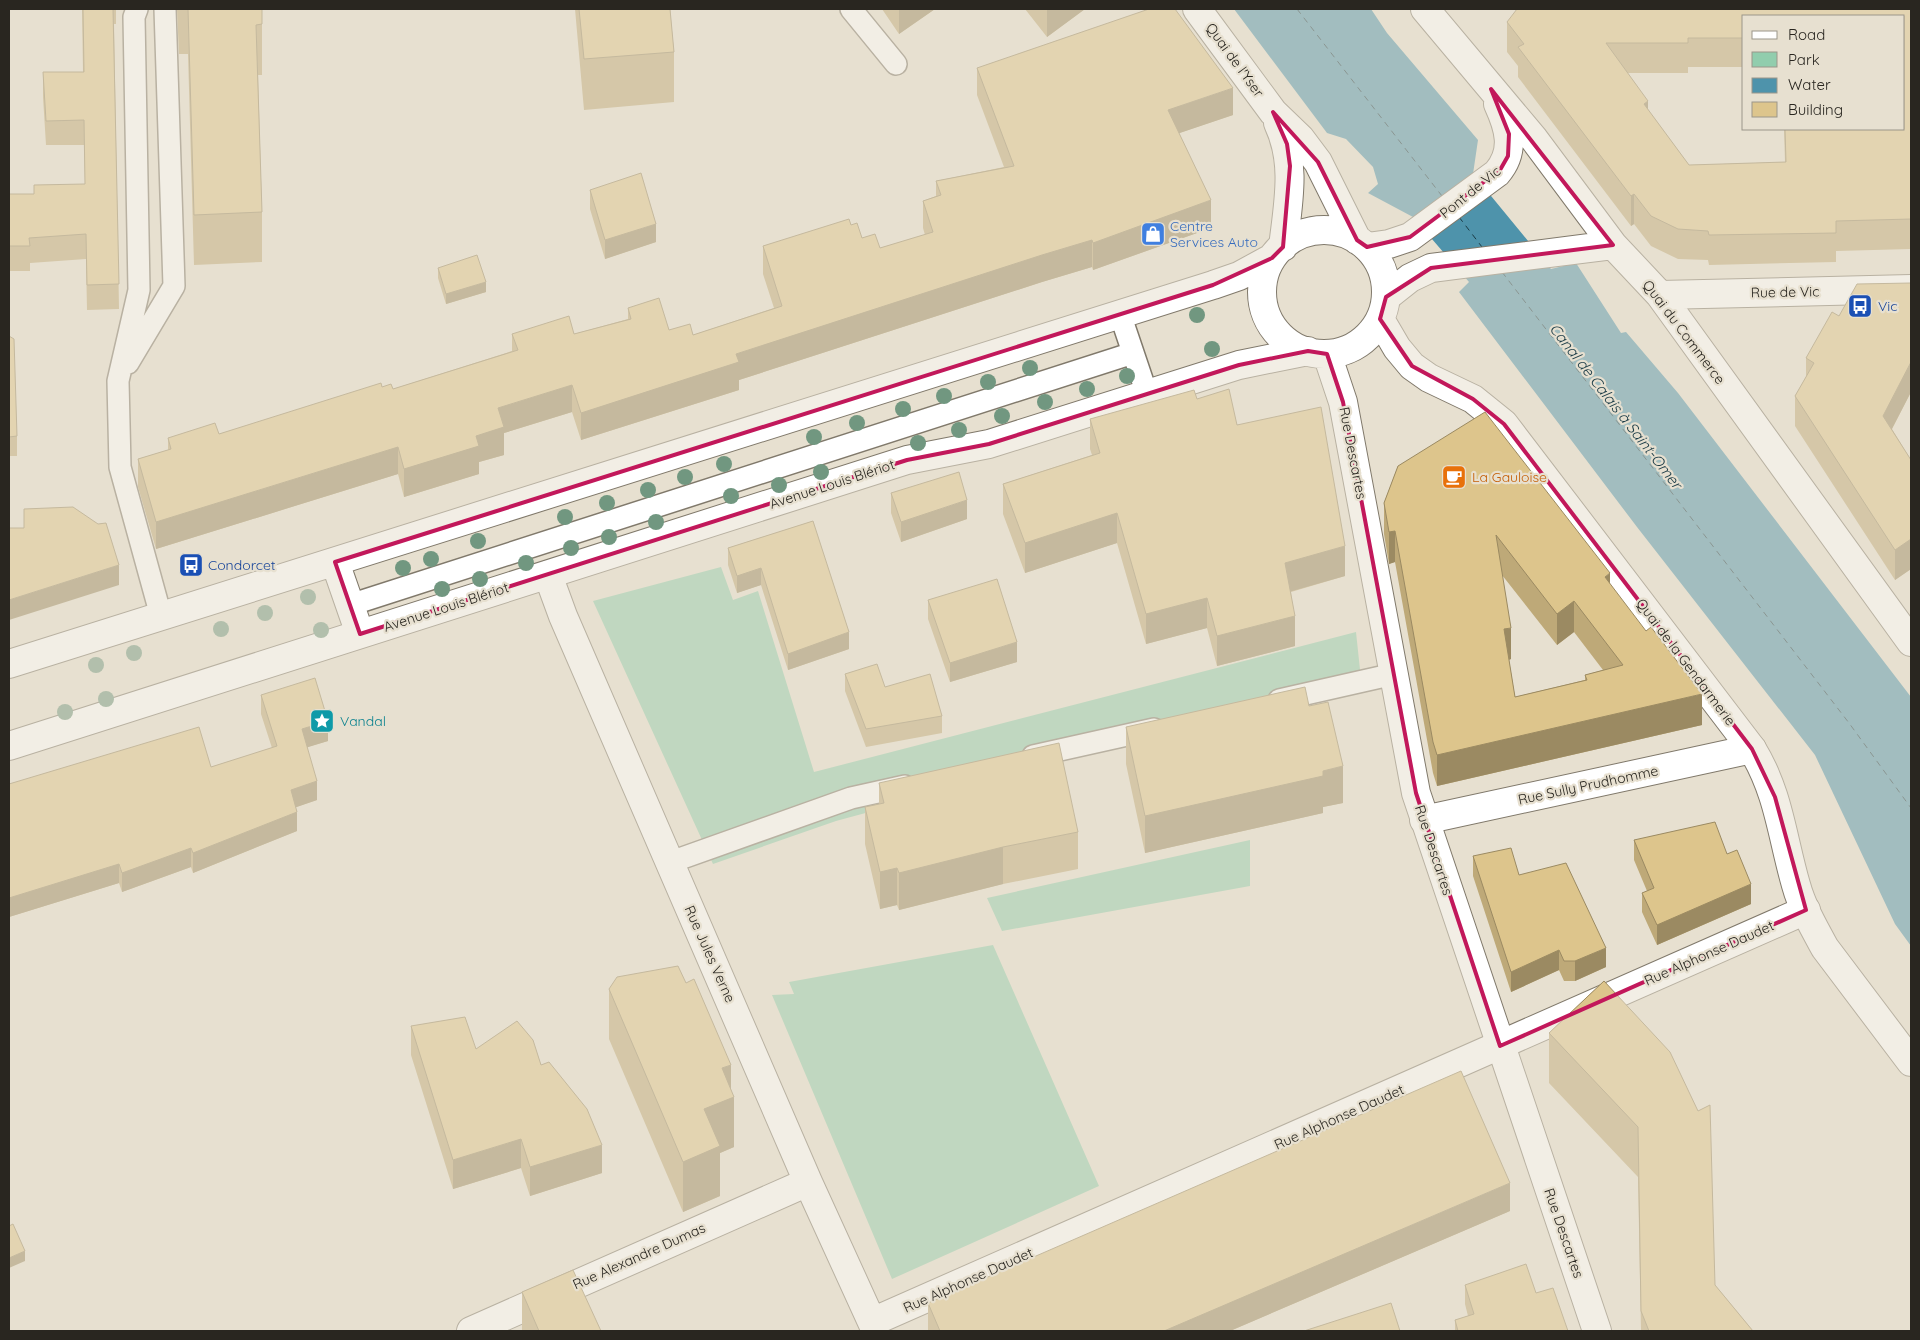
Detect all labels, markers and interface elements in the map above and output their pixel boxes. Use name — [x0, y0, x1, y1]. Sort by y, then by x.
legend — [1742, 15, 1905, 130]
street label: Quai de l'Yser — [1202, 19, 1268, 101]
text: Road — [1788, 25, 1825, 44]
text: Park — [1788, 50, 1820, 69]
text: Water — [1788, 75, 1831, 94]
text: Building — [1788, 100, 1843, 119]
street label: Pont de Vic — [1436, 162, 1504, 222]
place label: Centre Services Auto — [1170, 217, 1258, 251]
shop icon: Centre Services Auto — [1140, 221, 1166, 247]
street label: Quai du Commerce — [1639, 276, 1729, 388]
street label: Rue de Vic — [1750, 282, 1820, 302]
bus stop icon: Vic — [1847, 293, 1873, 319]
place label: Vic — [1878, 297, 1898, 315]
water label: Canal de Calais à Saint-Omer — [1546, 320, 1688, 494]
street label: Rue Descartes — [1335, 405, 1371, 501]
street label: Avenue Louis Blériot — [767, 455, 897, 513]
cafe icon: La Gauloise — [1441, 464, 1467, 490]
place label: La Gauloise — [1472, 468, 1547, 486]
bus stop icon: Condorcet — [178, 552, 204, 578]
place label: Condorcet — [208, 556, 276, 574]
street label: Avenue Louis Blériot — [381, 578, 511, 636]
street label: Quai de la Gendarmerie — [1632, 595, 1740, 729]
place icon: Vandal — [309, 708, 335, 734]
place label: Vandal — [340, 712, 386, 730]
street label: Rue Sully Prudhomme — [1516, 761, 1660, 809]
street label: Rue Descartes — [1411, 803, 1457, 897]
street label: Rue Jules Verne — [681, 903, 740, 1006]
street label: Rue Alphonse Daudet — [1641, 916, 1777, 990]
street label: Rue Alphonse Daudet — [1271, 1080, 1407, 1154]
street label: Rue Descartes — [1540, 1186, 1588, 1280]
street label: Rue Alexandre Dumas — [570, 1219, 708, 1293]
street label: Rue Alphonse Daudet — [900, 1243, 1036, 1317]

